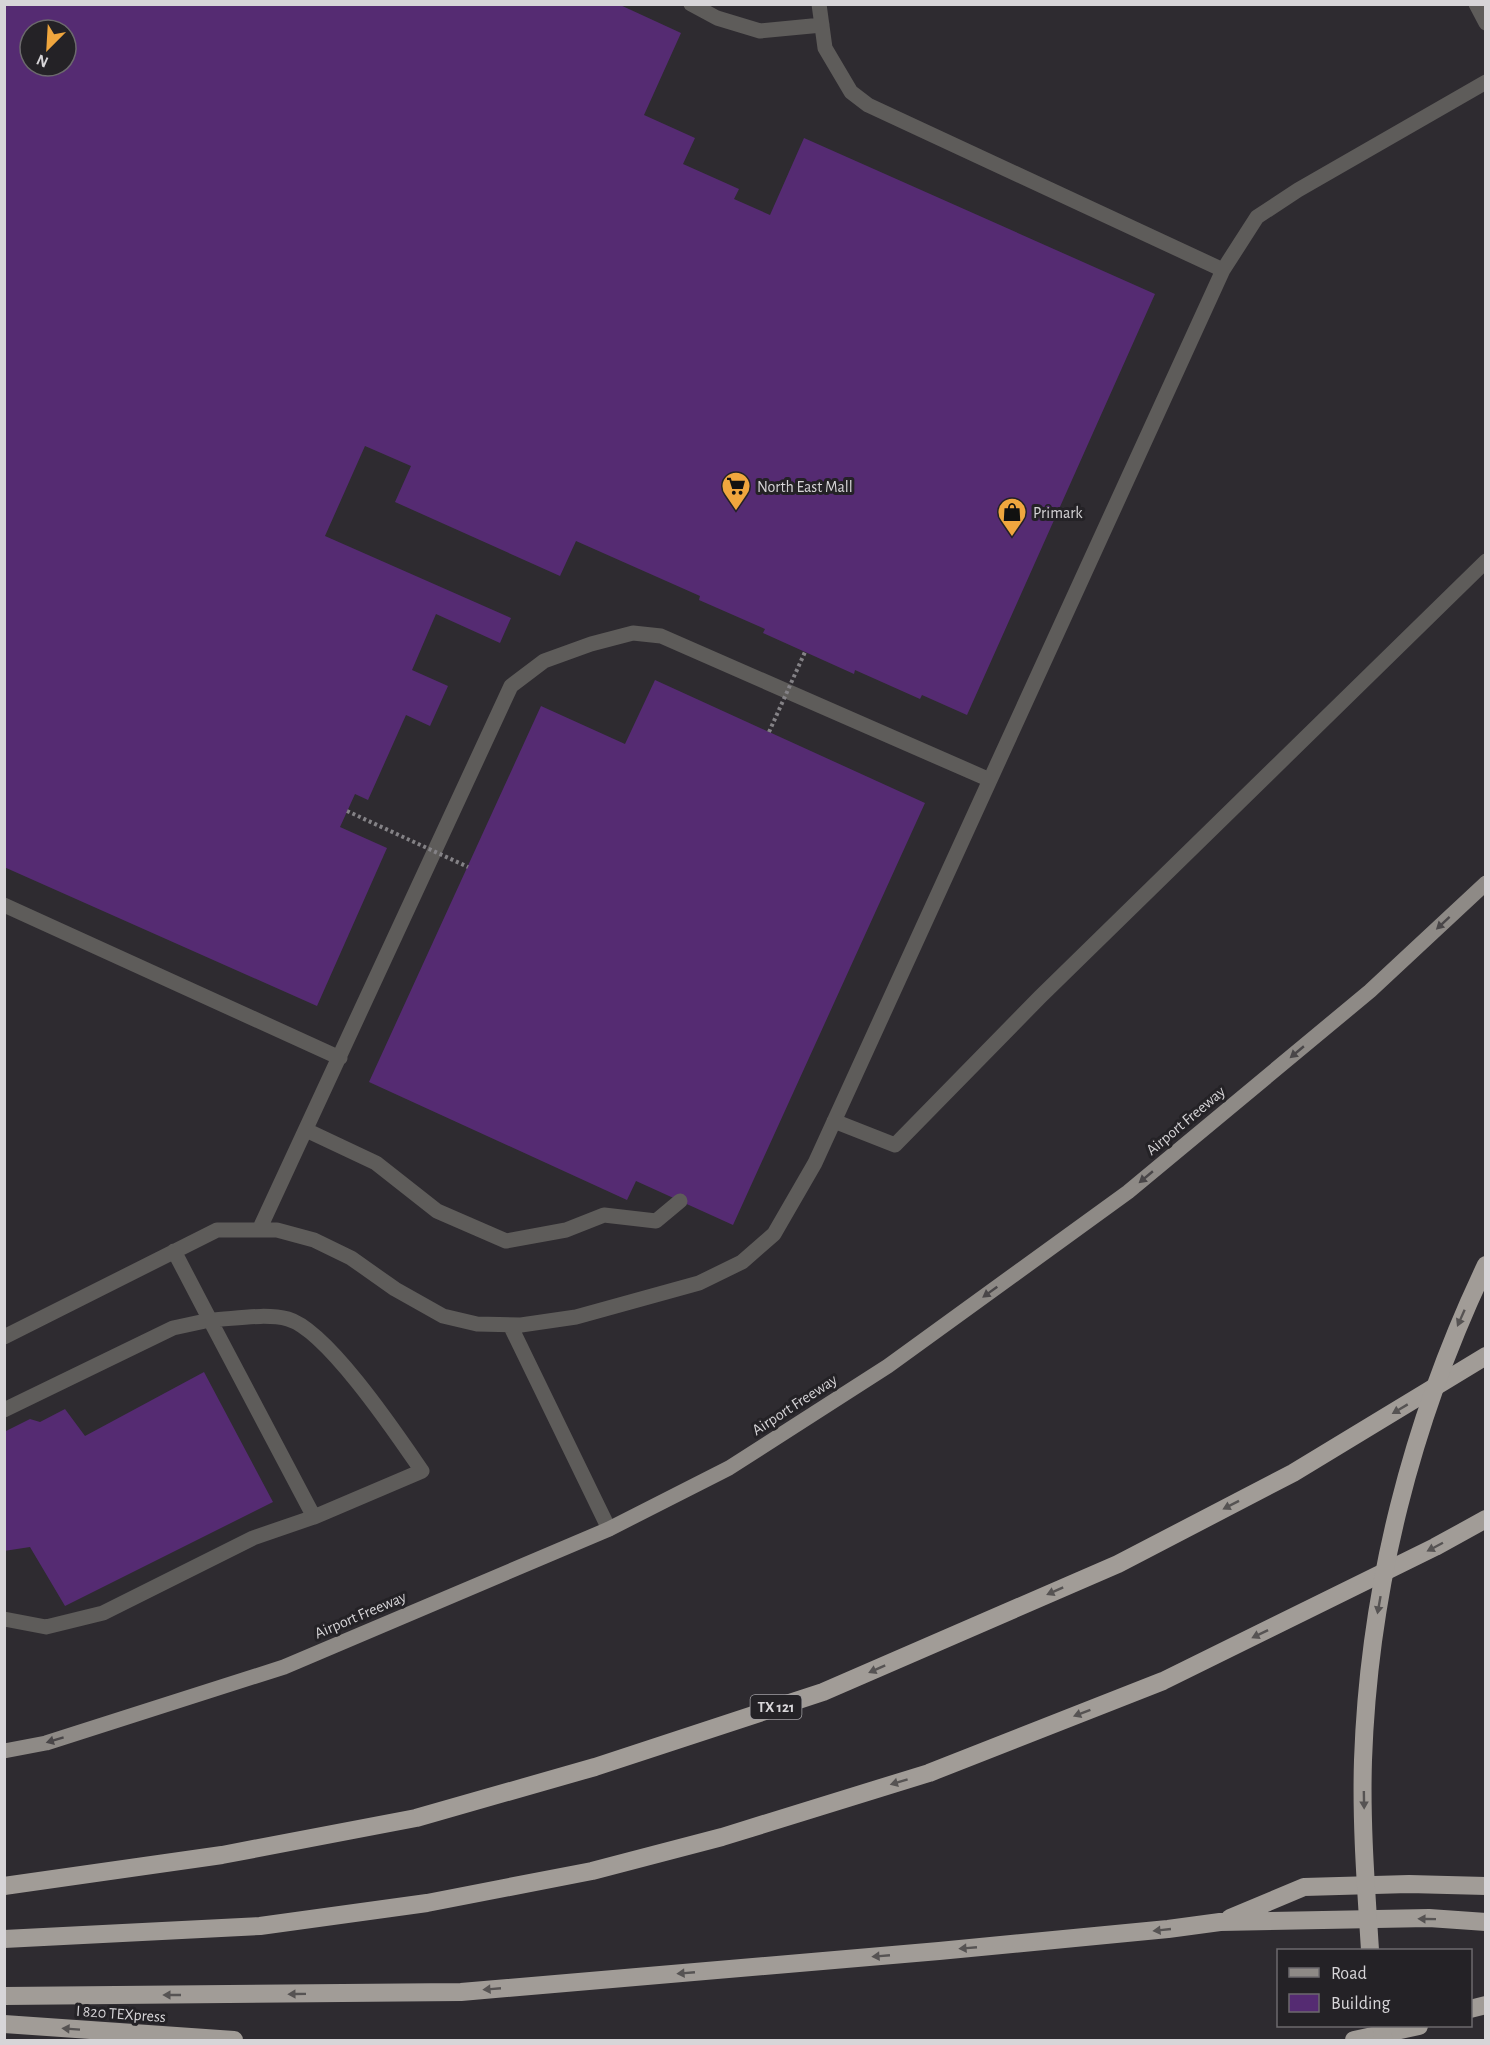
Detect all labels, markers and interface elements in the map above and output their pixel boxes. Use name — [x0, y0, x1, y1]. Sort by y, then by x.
north arrow — [18, 18, 78, 78]
text: N — [34, 51, 51, 70]
supermarket icon: North East Mall — [720, 470, 752, 512]
place label: North East Mall — [757, 479, 853, 495]
shop icon: Primark — [996, 496, 1028, 538]
place label: Primark — [1033, 505, 1083, 521]
one-way arrow — [1436, 916, 1450, 930]
one-way arrow — [1289, 1046, 1305, 1059]
street label: Airport Freeway — [1143, 1083, 1229, 1159]
one-way arrow — [1139, 1170, 1154, 1182]
one-way arrow — [982, 1286, 997, 1298]
one-way arrow — [1456, 1309, 1465, 1326]
street label: Airport Freeway — [749, 1371, 841, 1439]
one-way arrow — [1392, 1403, 1408, 1414]
one-way arrow — [1222, 1500, 1239, 1510]
one-way arrow — [1426, 1542, 1443, 1552]
one-way arrow — [1046, 1586, 1064, 1596]
street label: Airport Freeway — [312, 1588, 409, 1642]
one-way arrow — [1374, 1596, 1383, 1615]
one-way arrow — [1251, 1629, 1268, 1638]
one-way arrow — [868, 1664, 885, 1673]
road number: TX 121 — [750, 1695, 802, 1719]
one-way arrow — [1073, 1709, 1091, 1718]
one-way arrow — [46, 1735, 64, 1745]
one-way arrow — [890, 1778, 908, 1787]
one-way arrow — [1359, 1790, 1369, 1809]
one-way arrow — [1418, 1914, 1437, 1923]
one-way arrow — [1152, 1925, 1171, 1935]
one-way arrow — [958, 1943, 977, 1953]
legend — [1277, 1949, 1472, 2027]
one-way arrow — [871, 1951, 890, 1961]
text: Road — [1331, 1965, 1367, 1983]
one-way arrow — [677, 1968, 696, 1978]
one-way arrow — [483, 1984, 502, 1994]
one-way arrow — [288, 1989, 307, 1999]
one-way arrow — [162, 1990, 181, 2000]
text: Building — [1331, 1995, 1391, 2013]
street label: I 820 TEXpress — [75, 2003, 166, 2025]
one-way arrow — [61, 2024, 80, 2034]

